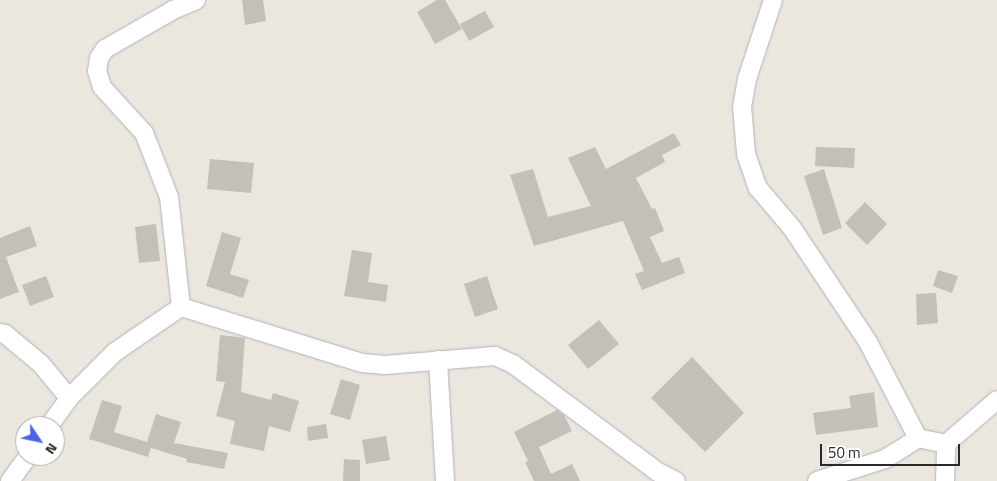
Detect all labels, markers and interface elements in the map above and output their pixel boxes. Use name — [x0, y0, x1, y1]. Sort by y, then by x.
north arrow — [15, 416, 65, 466]
scale bar — [822, 434, 962, 466]
text: N — [41, 439, 63, 459]
text: 50 m — [828, 441, 861, 464]

